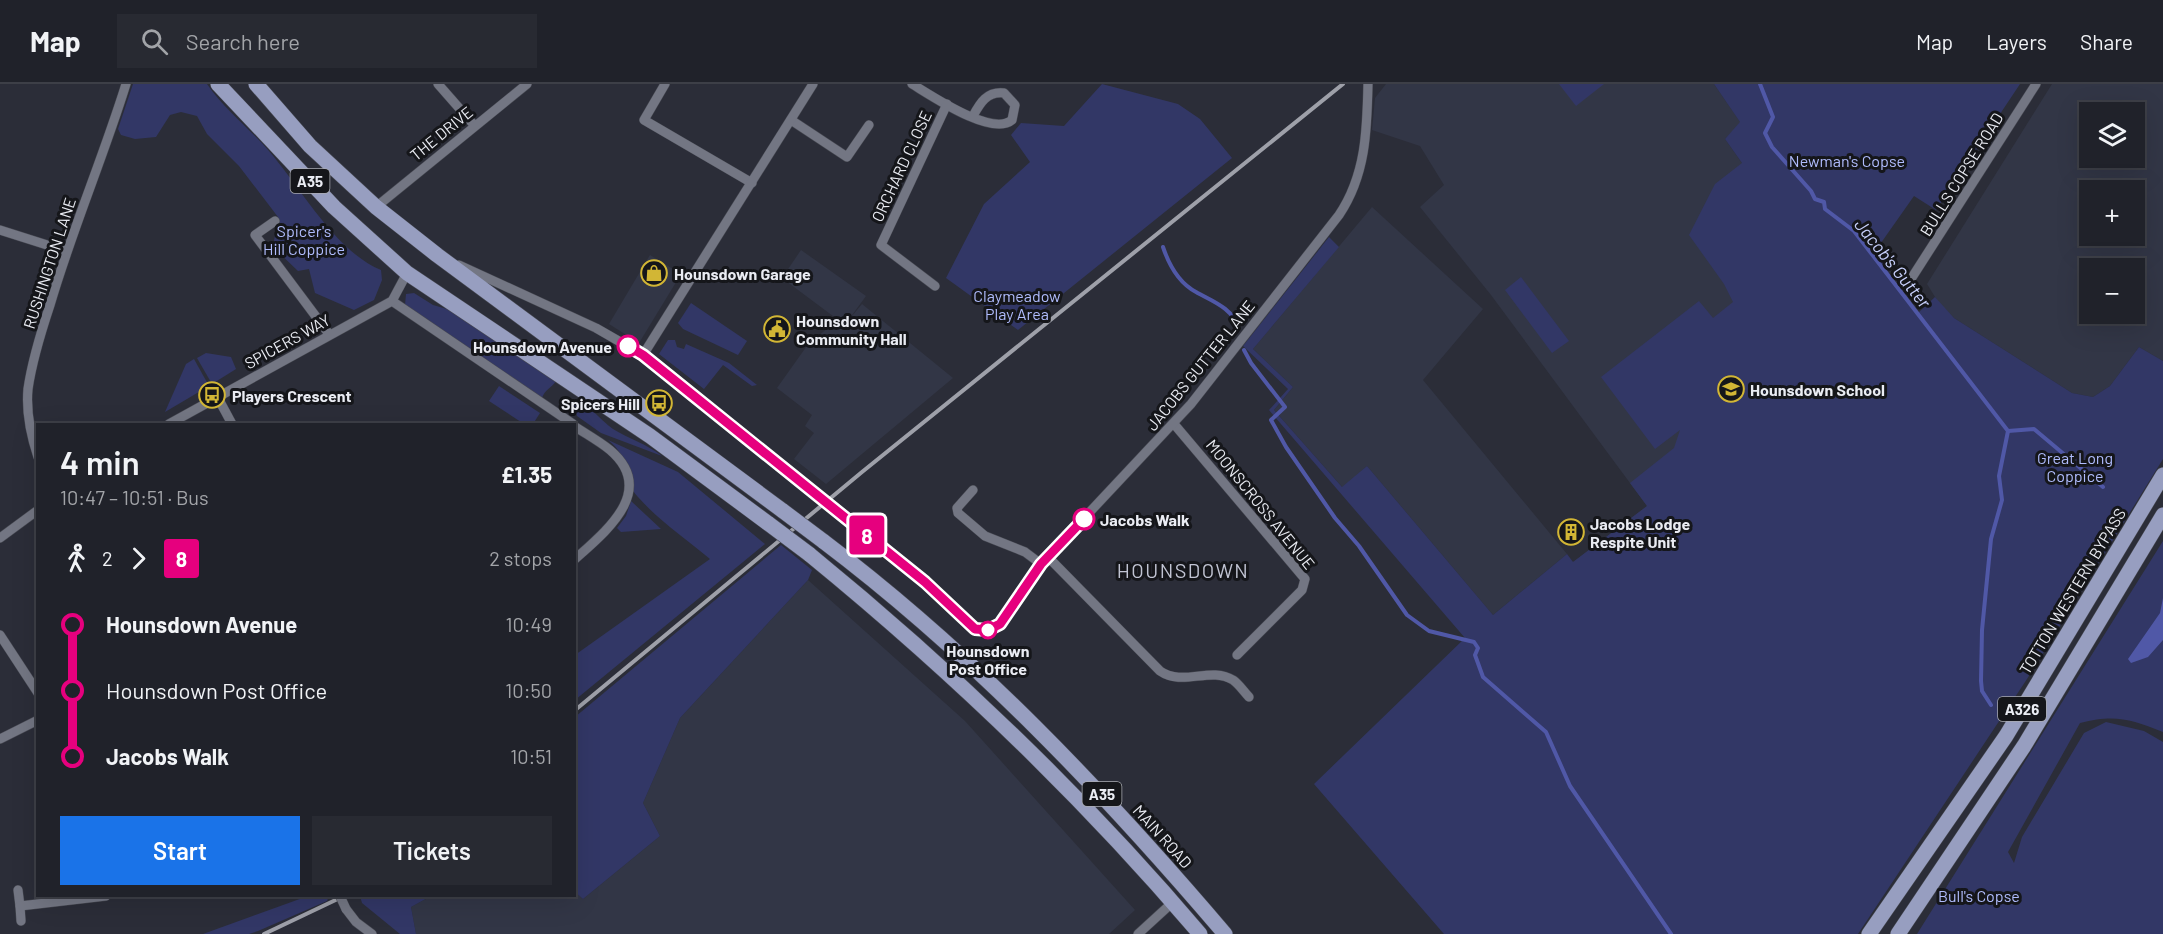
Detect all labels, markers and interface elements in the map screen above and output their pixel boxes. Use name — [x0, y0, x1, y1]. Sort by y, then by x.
search box — [117, 14, 537, 68]
text: Map — [30, 24, 81, 58]
icon: search — [138, 25, 171, 58]
text: Search here — [186, 28, 300, 54]
text: Map — [1916, 29, 1953, 54]
text: Layers — [1986, 29, 2047, 54]
text: Share — [2080, 29, 2133, 54]
street label: THE DRIVE — [406, 102, 476, 164]
map controls — [2079, 102, 2145, 324]
button: layers — [2079, 102, 2145, 168]
street label: ORCHARD CLOSE — [867, 107, 935, 225]
street label: BULLS COPSE ROAD — [1915, 109, 2007, 239]
park label: Newman's Copse — [1789, 151, 1905, 170]
road number: A35 — [290, 169, 330, 193]
button: + — [2079, 180, 2145, 246]
street label: RUSHINGTON LANE — [19, 195, 79, 331]
water label: Jacob's Gutter — [1850, 214, 1936, 313]
park label: Spicer's Hill Coppice — [263, 221, 345, 258]
shop icon: Hounsdown Garage — [639, 258, 669, 288]
button: − — [2079, 258, 2145, 324]
place label: Hounsdown Garage — [674, 264, 811, 283]
park label: Claymeadow Play Area — [973, 286, 1061, 323]
street label: JACOBS GUTTER LANE — [1142, 296, 1258, 434]
street label: SPICERS WAY — [241, 310, 333, 372]
place label: Hounsdown Community Hall — [796, 311, 907, 348]
public building icon: Hounsdown Community Hall — [762, 314, 792, 344]
marker: Hounsdown Avenue — [617, 335, 639, 357]
place label: Hounsdown Avenue — [473, 337, 612, 356]
school or university icon: Hounsdown School — [1716, 374, 1746, 404]
bus stop icon: Players Crescent — [197, 380, 227, 410]
place label: Hounsdown School — [1750, 380, 1885, 399]
place label: Players Crescent — [232, 386, 352, 405]
bus stop icon: Spicers Hill — [644, 388, 674, 418]
place label: Spicers Hill — [561, 394, 640, 413]
street label: MOONSCROSS AVENUE — [1203, 435, 1319, 573]
text: 4 min — [60, 442, 140, 482]
park label: Great Long Coppice — [2037, 448, 2113, 485]
text: £1.35 — [501, 461, 552, 487]
text: 10:47 – 10:51 · Bus — [60, 485, 209, 509]
street label: TOTTON WESTERN BYPASS — [2015, 505, 2129, 677]
marker: Jacobs Walk — [1073, 508, 1095, 530]
place label: Jacobs Walk — [1100, 510, 1190, 529]
place label: Jacobs Lodge Respite Unit — [1590, 514, 1690, 551]
line badge: 8 — [848, 516, 886, 554]
building icon: Jacobs Lodge Respite Unit — [1556, 517, 1586, 547]
text: 8 — [861, 523, 873, 548]
icon: walk — [60, 542, 93, 575]
icon: forward — [122, 542, 155, 575]
text: 2 — [102, 546, 113, 570]
text: 8 — [176, 546, 187, 571]
text: 2 stops — [489, 546, 552, 570]
district label: HOUNSDOWN — [1117, 558, 1249, 582]
text: Hounsdown Avenue — [106, 611, 297, 637]
text: 10:49 — [505, 612, 552, 636]
marker: Hounsdown Post Office — [979, 621, 997, 639]
place label: Hounsdown Post Office — [946, 641, 1030, 678]
text: Hounsdown Post Office — [106, 677, 327, 703]
text: 10:50 — [505, 678, 552, 702]
road number: A326 — [1998, 697, 2046, 721]
text: Jacobs Walk — [106, 743, 229, 769]
text: 10:51 — [510, 744, 552, 768]
road number: A35 — [1082, 782, 1122, 806]
street label: MAIN ROAD — [1130, 800, 1196, 872]
button: Start — [60, 816, 300, 885]
button: Tickets — [312, 816, 552, 885]
park label: Bull's Copse — [1938, 886, 2020, 905]

